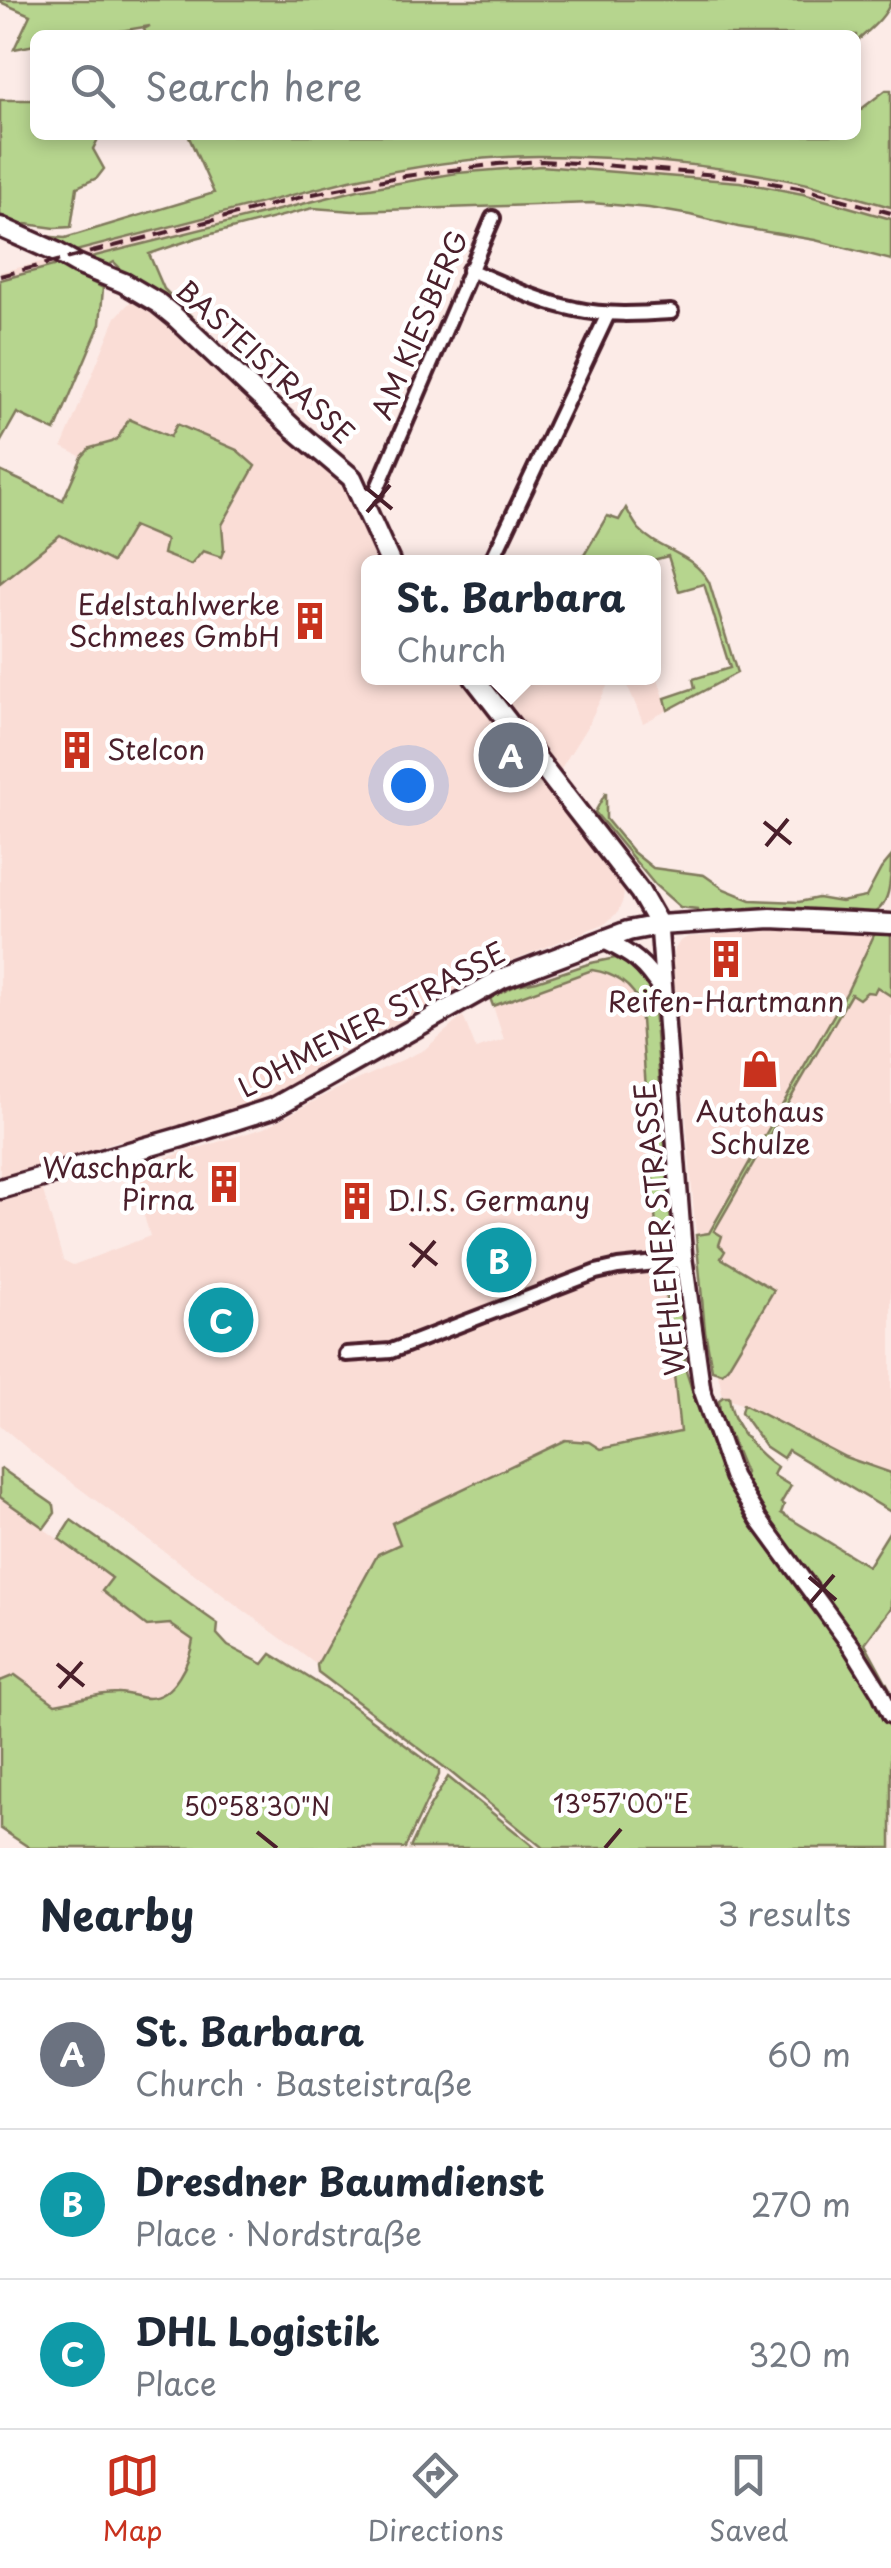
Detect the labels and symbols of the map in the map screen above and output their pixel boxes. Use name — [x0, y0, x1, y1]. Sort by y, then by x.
street label: AM KIESBERG — [359, 223, 478, 426]
street label: BASTEISTRASSE — [167, 269, 365, 453]
place label: Edelstahlwerke Schmees GmbH — [68, 582, 280, 657]
building icon: Edelstahlwerke Schmees GmbH — [289, 600, 331, 642]
pin: A — [478, 718, 544, 792]
place label: Stelcon — [107, 727, 205, 770]
building icon: Stelcon — [56, 729, 98, 771]
your location — [383, 760, 434, 811]
street label: LOHMENER STRASSE — [230, 930, 513, 1108]
building icon: Reifen-Hartmann — [705, 938, 747, 980]
place label: Reifen-Hartmann — [608, 979, 844, 1022]
shop icon: Autohaus Schulze — [739, 1048, 781, 1090]
street label: WEHLENER STRASSE — [622, 1080, 695, 1378]
place label: Autohaus Schulze — [696, 1089, 824, 1164]
place label: Waschpark Pirna — [42, 1145, 194, 1220]
building icon: Waschpark Pirna — [203, 1163, 245, 1205]
place label: D.I.S. Germany — [387, 1178, 590, 1221]
building icon: D.I.S. Germany — [336, 1180, 378, 1222]
pin: B — [466, 1222, 532, 1298]
pin: C — [188, 1282, 254, 1358]
text: 13°57'00"E — [553, 1784, 689, 1822]
text: 50°58'30"N — [184, 1787, 330, 1825]

